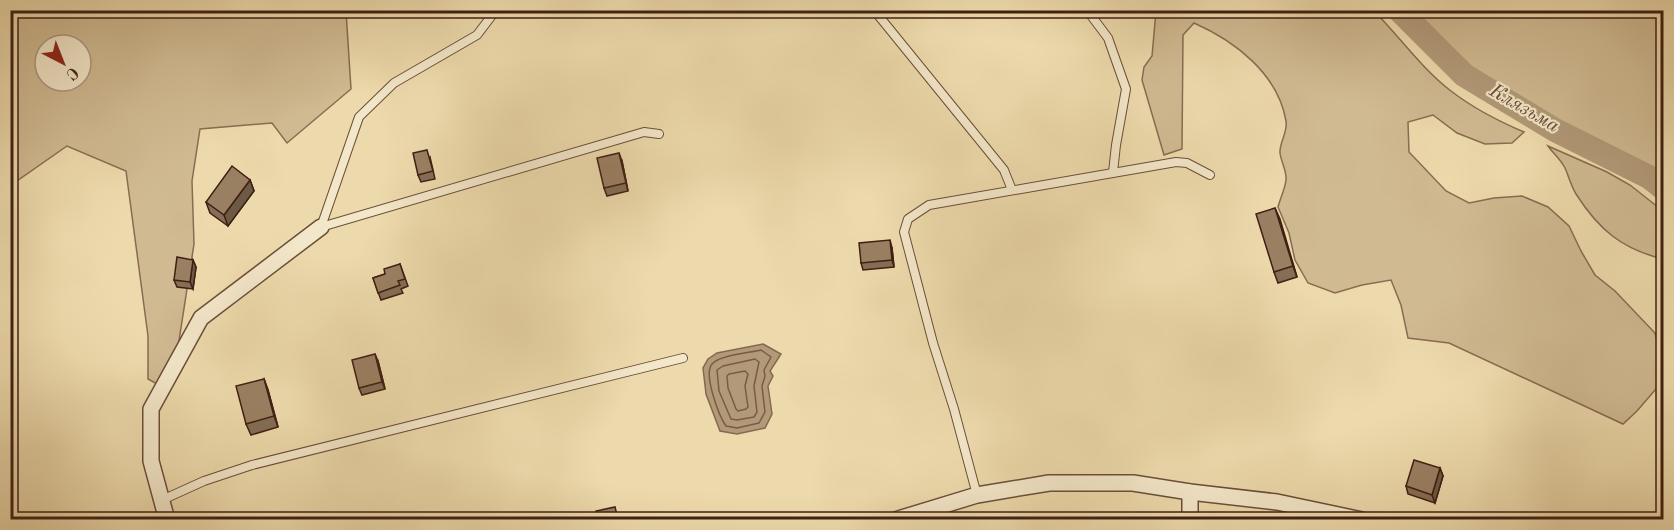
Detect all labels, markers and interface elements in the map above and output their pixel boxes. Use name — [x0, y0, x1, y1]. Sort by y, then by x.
north arrow — [33, 33, 93, 93]
text: С — [62, 63, 81, 82]
water label: Клязьма — [1485, 81, 1563, 137]

